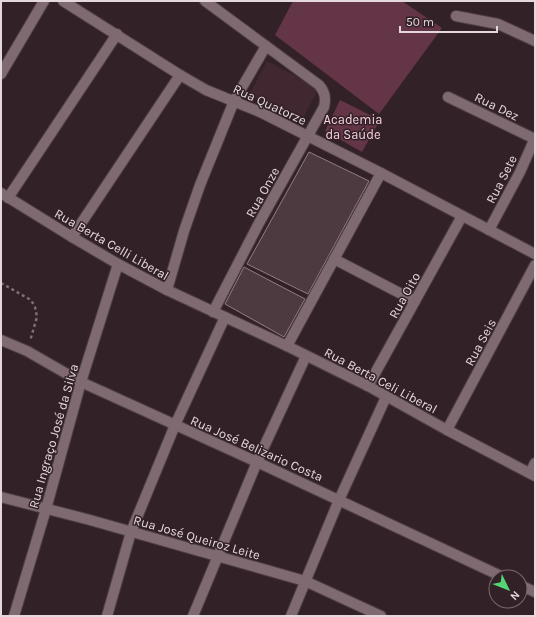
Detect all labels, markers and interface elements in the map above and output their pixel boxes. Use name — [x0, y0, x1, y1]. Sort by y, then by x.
scale bar — [400, 8, 497, 34]
text: 50 m — [406, 15, 434, 29]
street label: Rua Quatorze — [231, 81, 309, 128]
street label: Rua Dez — [472, 89, 521, 124]
park label: Academia da Saúde — [324, 112, 382, 142]
street label: Rua Sete — [483, 152, 520, 206]
street label: Rua Onze — [243, 164, 283, 220]
street label: Rua Berta Celli Liberal — [52, 206, 172, 283]
street label: Rua Oito — [386, 270, 423, 321]
street label: Rua Seis — [462, 316, 499, 368]
street label: Rua Berta Celi Liberal — [322, 344, 440, 417]
street label: Rua Ingraço José da Silva — [26, 362, 81, 510]
street label: Rua José Belizario Costa — [188, 412, 325, 484]
street label: Rua José Queiroz Leite — [132, 512, 262, 563]
north arrow — [488, 569, 528, 609]
text: N — [508, 588, 522, 603]

